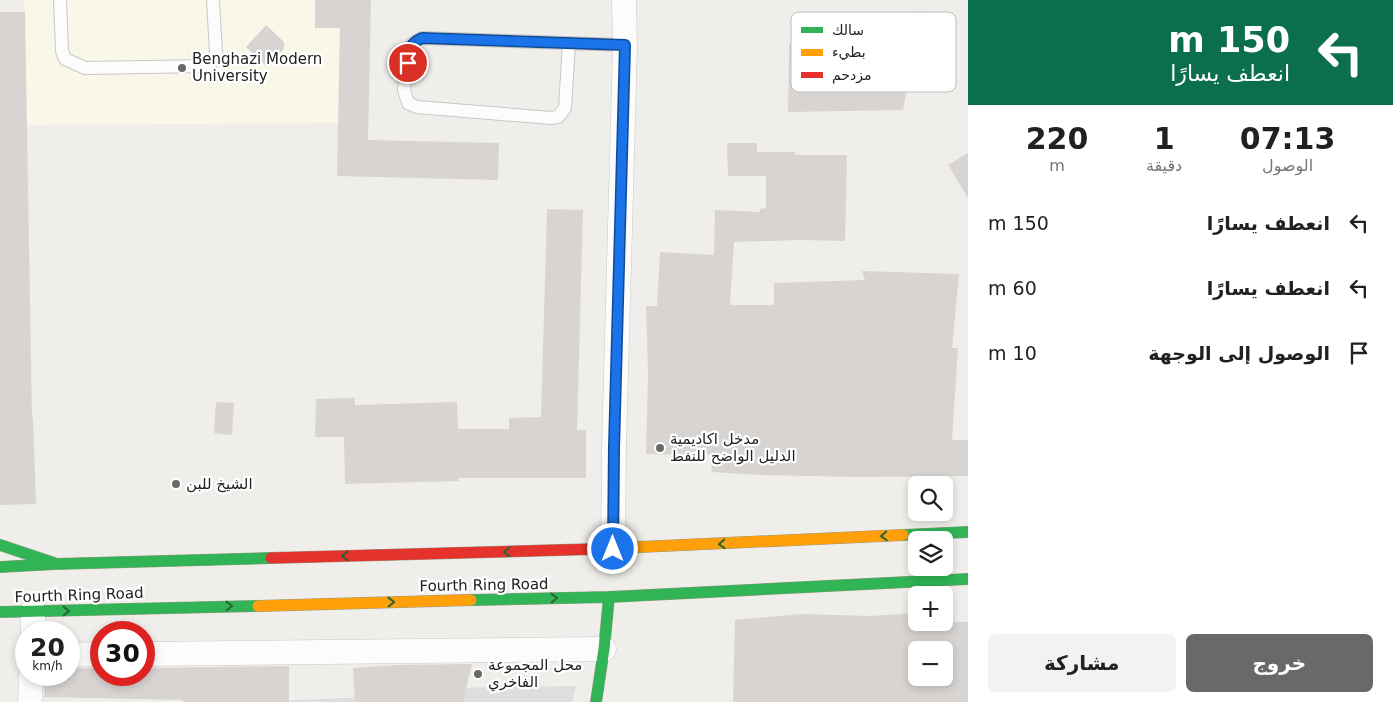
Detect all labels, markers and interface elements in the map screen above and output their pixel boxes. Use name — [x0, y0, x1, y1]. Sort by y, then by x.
legend — [791, 12, 956, 92]
text: 150 m — [1168, 20, 1290, 60]
icon: left — [1308, 20, 1373, 85]
text: سالك — [832, 22, 864, 38]
pin — [387, 42, 429, 84]
text: بطيء — [832, 44, 866, 61]
icon: arrive — [394, 49, 422, 77]
place label: Benghazi Modern University — [192, 50, 322, 85]
text: انعطف يسارًا — [1170, 61, 1290, 86]
marker: Benghazi Modern University — [176, 62, 188, 74]
text: مزدحم — [832, 67, 871, 84]
text: 220 — [1026, 121, 1088, 156]
text: 1 — [1154, 121, 1175, 156]
text: 07:13 — [1240, 121, 1335, 156]
text: m — [1049, 156, 1065, 175]
text: دقيقة — [1146, 156, 1182, 175]
text: الوصول — [1262, 156, 1313, 175]
icon: left — [1345, 209, 1373, 237]
text: 150 m — [988, 212, 1049, 234]
text: انعطف يسارًا — [1207, 212, 1330, 234]
icon: left — [1345, 274, 1373, 302]
text: 60 m — [988, 277, 1037, 299]
text: انعطف يسارًا — [1207, 277, 1330, 299]
icon: arrive — [1345, 339, 1373, 367]
text: 10 m — [988, 342, 1037, 364]
text: الوصول إلى الوجهة — [1148, 342, 1330, 364]
place label: مدخل اكاديمية الدليل الواضح للنفط — [670, 430, 796, 465]
marker: مدخل اكاديمية الدليل الواضح للنفط — [654, 442, 666, 454]
place label: الشيخ للبن — [186, 475, 253, 493]
map controls — [908, 476, 953, 686]
button: search — [908, 476, 953, 521]
marker: الشيخ للبن — [170, 478, 182, 490]
position arrow — [586, 522, 638, 574]
one-way arrow — [880, 531, 888, 542]
button: layers — [908, 531, 953, 576]
one-way arrow — [718, 538, 726, 549]
one-way arrow — [503, 546, 511, 557]
one-way arrow — [340, 551, 348, 561]
street label: Fourth Ring Road — [419, 575, 549, 595]
street label: Fourth Ring Road — [14, 584, 144, 606]
button: + — [908, 586, 953, 631]
one-way arrow — [550, 593, 558, 604]
one-way arrow — [387, 597, 395, 608]
one-way arrow — [225, 601, 233, 612]
one-way arrow — [62, 605, 70, 616]
speed limit sign: 30 — [90, 621, 155, 686]
text: 20 — [30, 633, 65, 662]
button: مشاركة — [988, 634, 1176, 692]
button: خروج — [1186, 634, 1373, 692]
button: − — [908, 641, 953, 686]
place label: محل المجموعة الفاخري — [488, 656, 582, 692]
text: km/h — [32, 659, 63, 673]
marker: محل المجموعة الفاخري — [472, 668, 484, 680]

